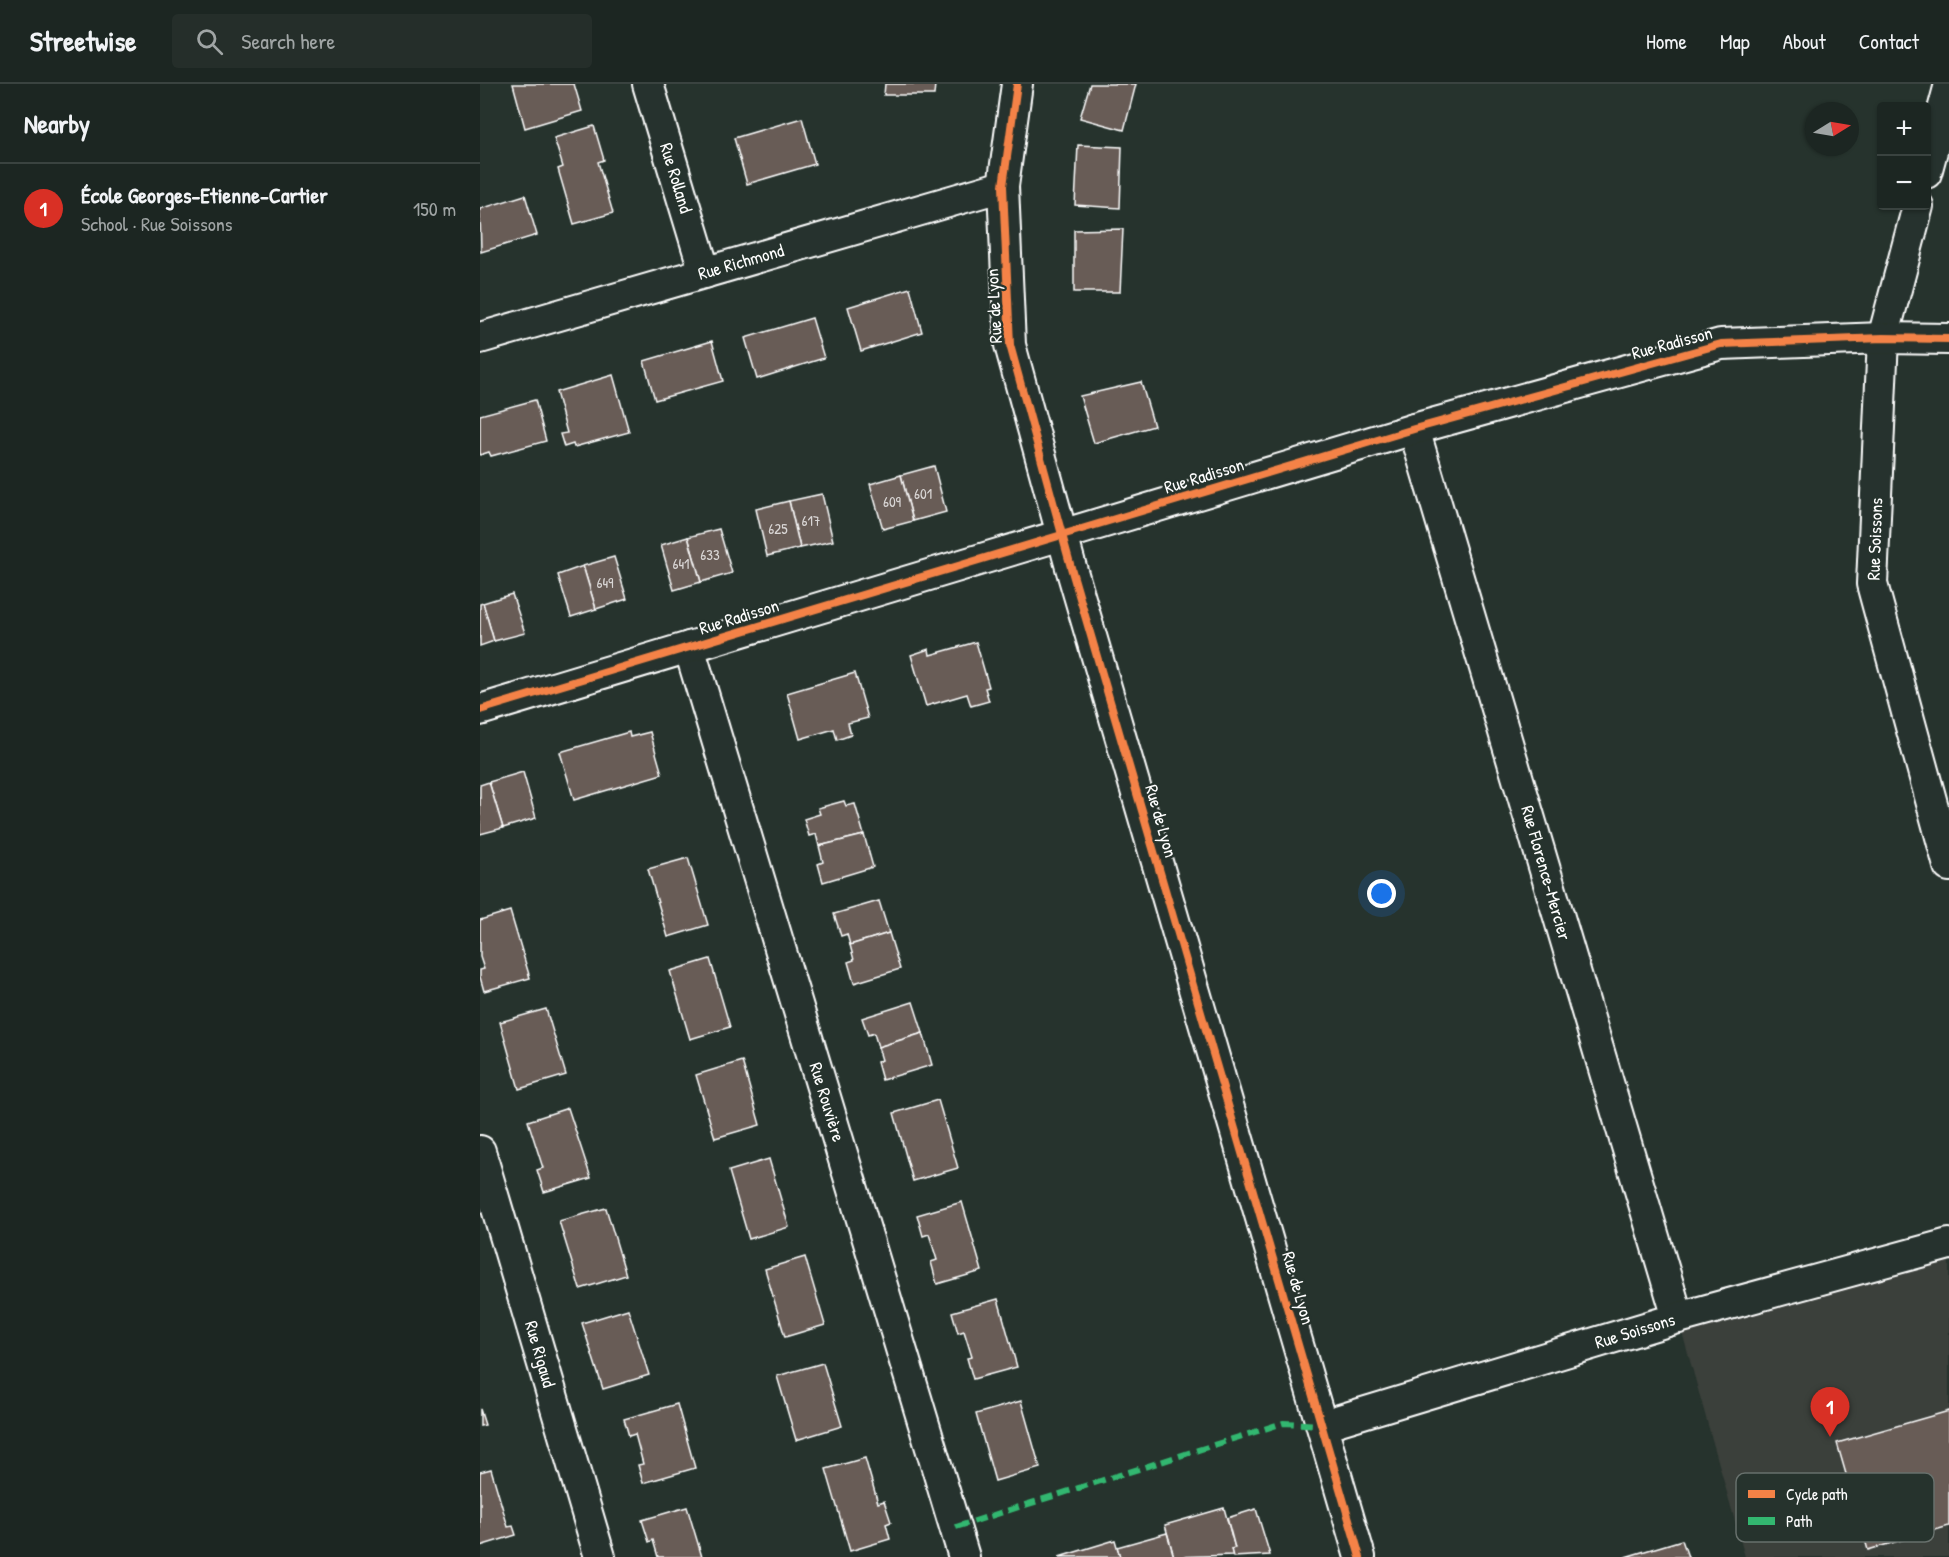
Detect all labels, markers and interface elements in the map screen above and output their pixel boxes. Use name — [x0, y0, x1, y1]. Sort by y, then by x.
search box — [172, 14, 592, 68]
text: Streetwise — [30, 22, 136, 60]
icon: search — [193, 25, 226, 58]
text: Search here — [241, 26, 335, 56]
text: Home — [1646, 27, 1687, 56]
text: Map — [1720, 27, 1750, 56]
text: About — [1783, 27, 1826, 56]
text: Contact — [1859, 27, 1919, 56]
north arrow — [1805, 102, 1859, 156]
map controls — [1877, 102, 1931, 210]
button: + — [1877, 102, 1931, 156]
text: Nearby — [24, 106, 90, 141]
street label: Rue Rolland — [654, 140, 699, 216]
button: − — [1877, 156, 1931, 210]
text: École Georges-Etienne-Cartier — [81, 180, 328, 210]
text: 1 — [40, 195, 47, 222]
text: 150 m — [413, 195, 456, 222]
text: School · Rue Soissons — [81, 210, 233, 237]
street label: Rue Richmond — [695, 237, 787, 286]
street label: Rue de Lyon — [979, 268, 1008, 344]
street label: Rue Radisson — [1629, 320, 1715, 365]
street label: Rue Radisson — [1161, 452, 1247, 499]
house number: 601 — [914, 483, 932, 504]
house number: 609 — [883, 491, 902, 512]
street label: Rue Soissons — [1861, 497, 1888, 581]
house number: 617 — [802, 510, 820, 531]
house number: 625 — [768, 518, 788, 539]
house number: 633 — [700, 544, 720, 565]
house number: 641 — [672, 553, 690, 574]
house number: 649 — [596, 572, 614, 593]
street label: Rue Radisson — [696, 593, 782, 640]
street label: Rue de Lyon — [1139, 782, 1184, 860]
street label: Rue Florence-Mercier — [1515, 803, 1578, 943]
your location — [1367, 879, 1396, 908]
street label: Rue Rouvière — [804, 1059, 851, 1145]
street label: Rue de Lyon — [1276, 1249, 1321, 1327]
street label: Rue Soissons — [1592, 1307, 1678, 1355]
street label: Rue Rigaud — [519, 1318, 562, 1390]
pin: 1 — [1810, 1388, 1850, 1437]
legend — [1736, 1473, 1934, 1542]
text: Cycle path — [1786, 1483, 1848, 1505]
text: Path — [1786, 1510, 1812, 1532]

